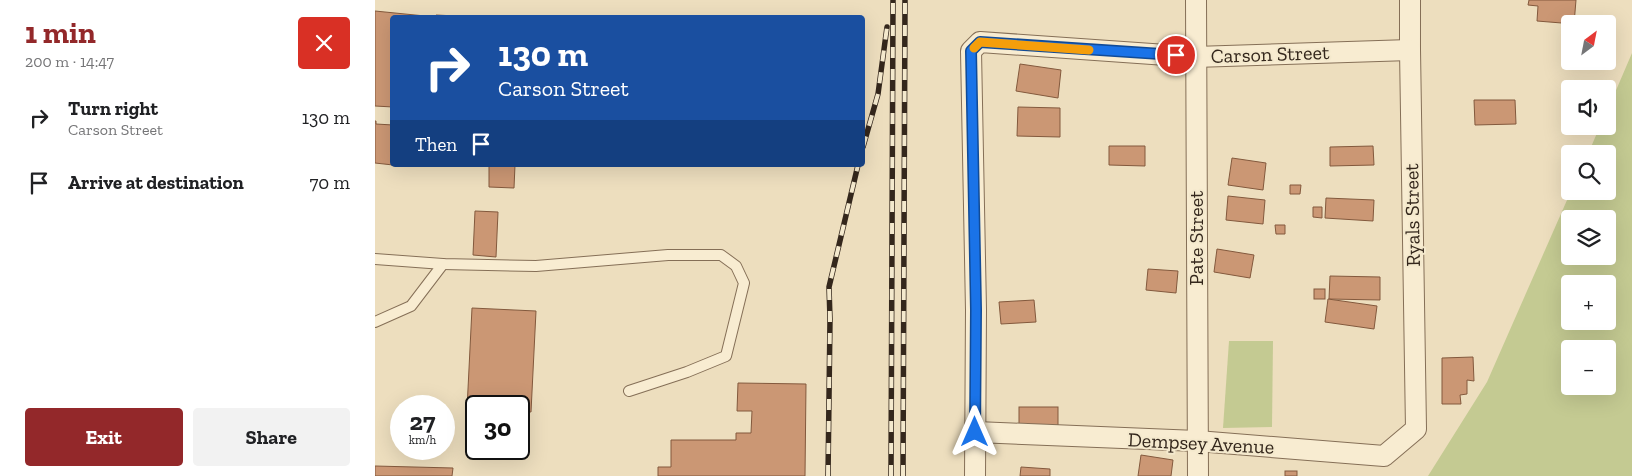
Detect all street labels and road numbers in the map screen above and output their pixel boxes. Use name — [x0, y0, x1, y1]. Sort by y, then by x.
street label: Carson Street — [1210, 40, 1330, 68]
street label: Ryals Street — [1399, 163, 1425, 267]
street label: Pate Street — [1184, 190, 1208, 286]
street label: Dempsey Avenue — [1127, 427, 1275, 459]

